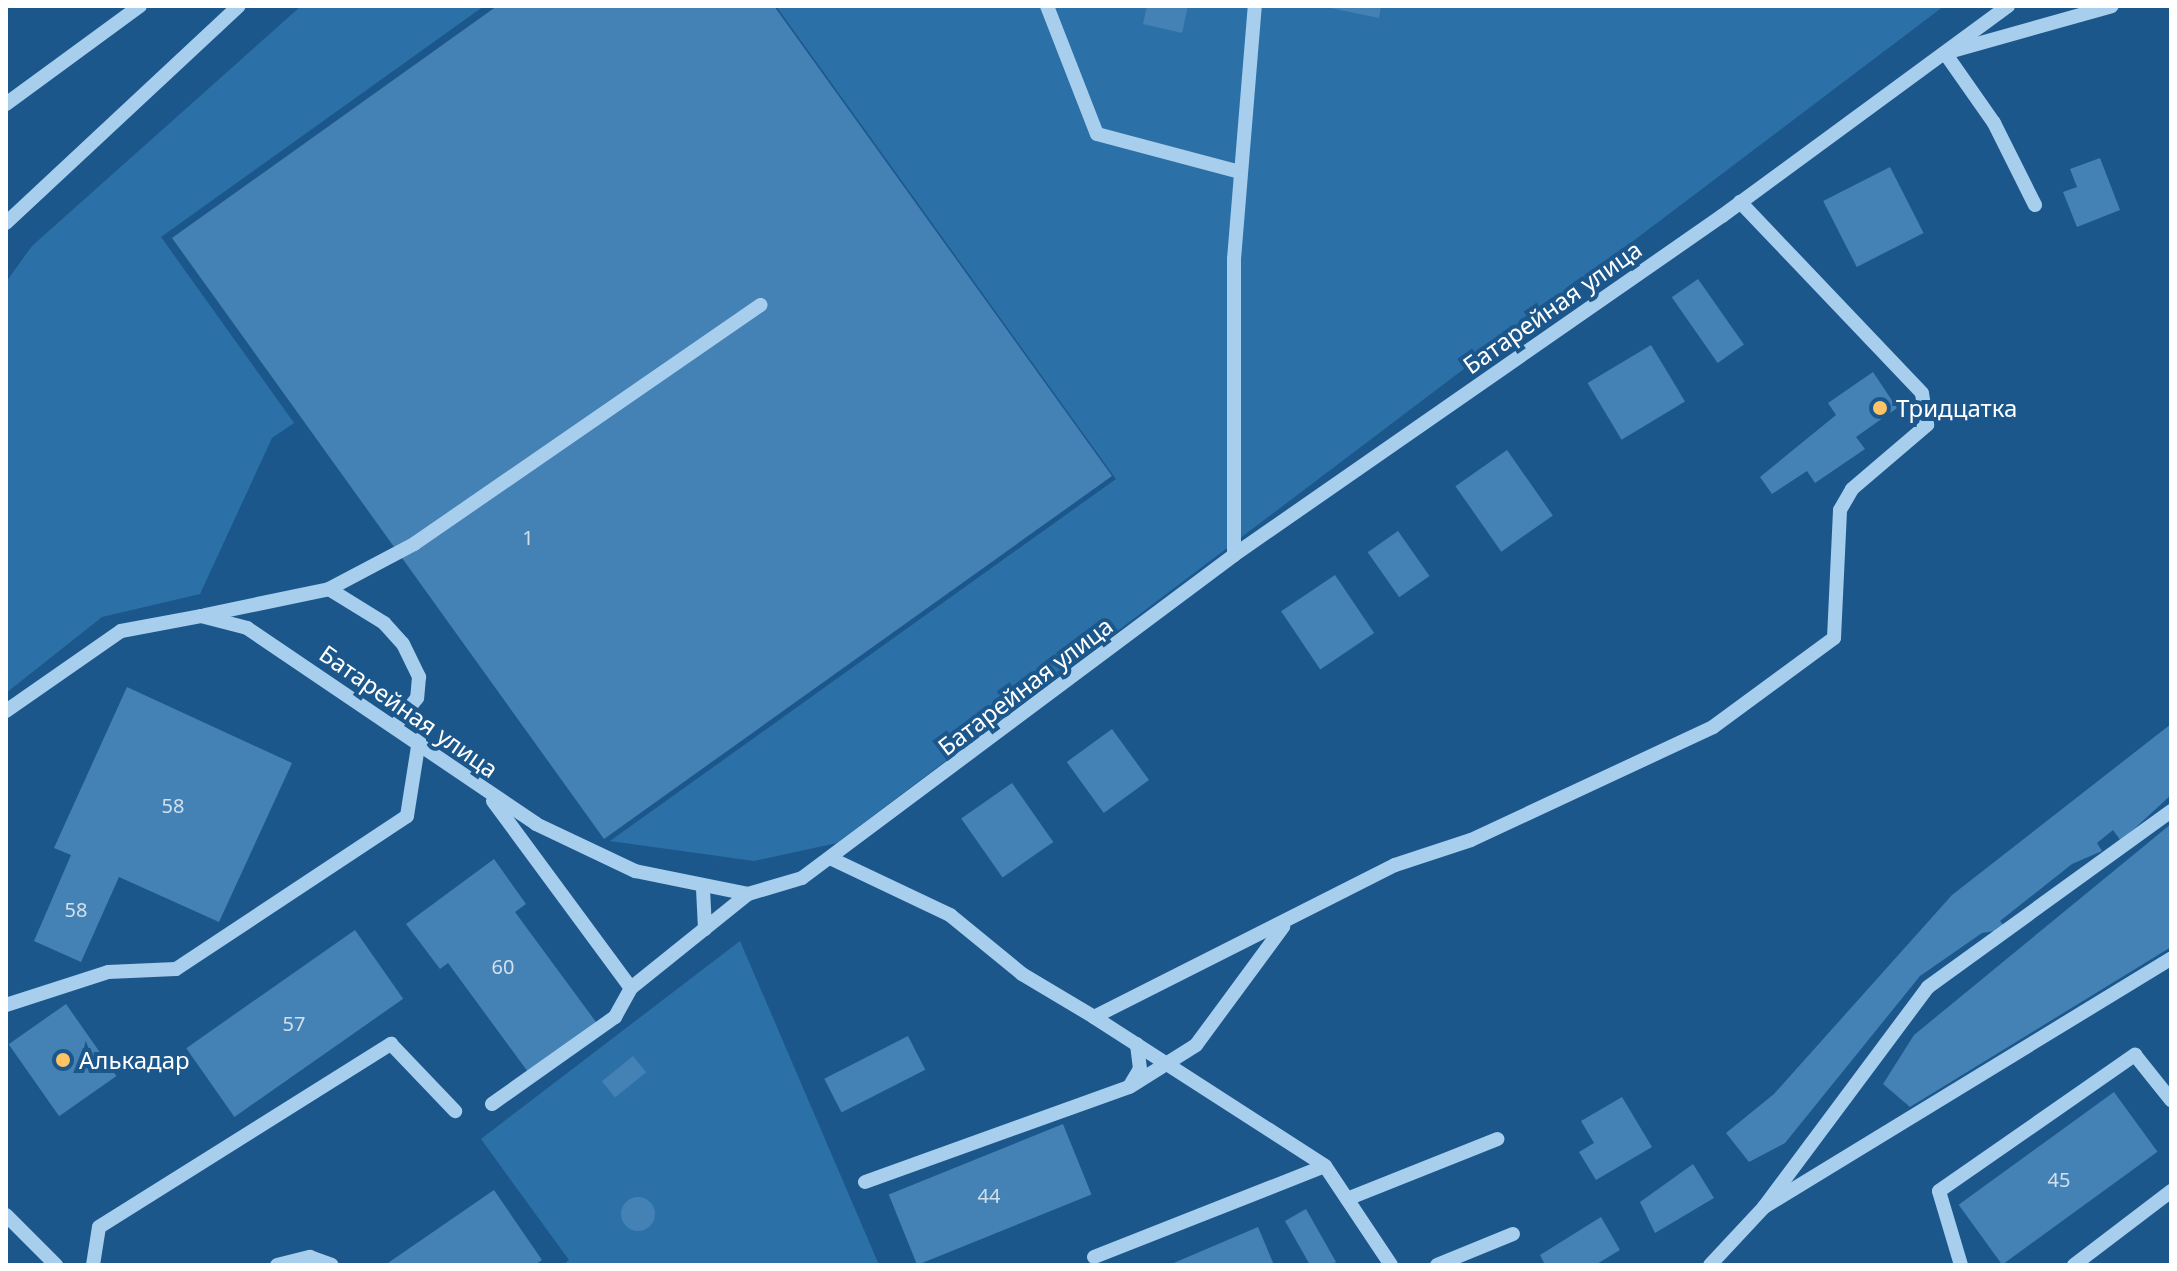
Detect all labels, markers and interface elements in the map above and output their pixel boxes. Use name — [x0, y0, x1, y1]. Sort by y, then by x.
street label: Батарейная улица — [1457, 235, 1647, 379]
place label: Тридцатка — [1896, 394, 2017, 422]
marker: Тридцатка — [1871, 399, 1889, 417]
house number: 1 — [522, 525, 534, 549]
street label: Батарейная улица — [932, 611, 1118, 761]
street label: Батарейная улица — [314, 639, 504, 783]
house number: 58 — [162, 793, 184, 817]
house number: 58 — [65, 897, 87, 921]
house number: 60 — [492, 954, 514, 978]
house number: 57 — [283, 1011, 305, 1035]
place label: Алькадар — [79, 1046, 190, 1074]
marker: Алькадар — [54, 1051, 72, 1069]
house number: 45 — [2048, 1167, 2070, 1191]
house number: 44 — [978, 1183, 1000, 1207]

